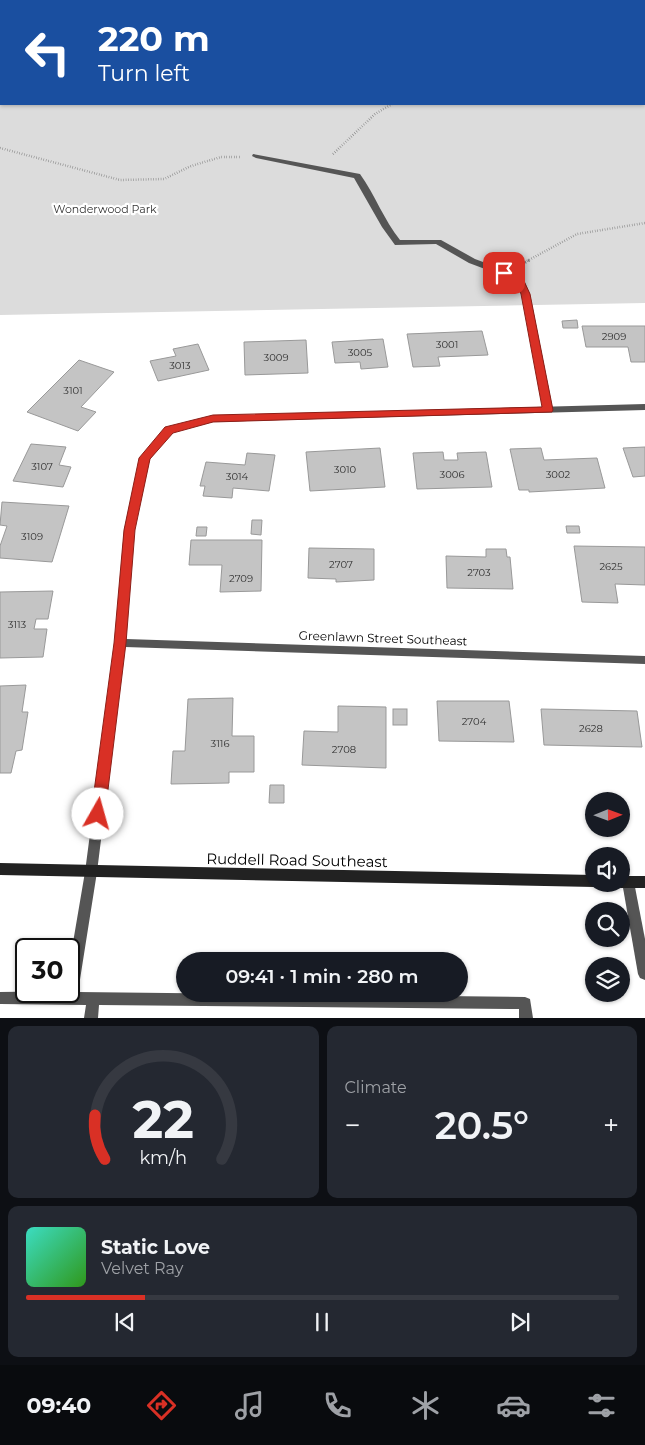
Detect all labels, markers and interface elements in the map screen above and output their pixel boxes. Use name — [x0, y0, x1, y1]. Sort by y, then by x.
text: 220 m — [98, 17, 210, 60]
icon: left — [15, 20, 80, 85]
text: Turn left — [98, 60, 190, 87]
park label: Wonderwood Park — [53, 202, 157, 216]
pin — [483, 252, 525, 294]
icon: arrive — [490, 259, 518, 287]
house number: 2909 — [602, 330, 626, 343]
house number: 3001 — [436, 338, 458, 351]
house number: 3005 — [348, 346, 373, 359]
house number: 3009 — [264, 351, 288, 364]
house number: 3013 — [169, 359, 191, 372]
house number: 3101 — [63, 384, 83, 397]
house number: 3107 — [31, 460, 53, 473]
house number: 3010 — [334, 463, 357, 476]
house number: 3006 — [440, 468, 464, 481]
house number: 3002 — [546, 468, 571, 481]
house number: 3014 — [226, 470, 249, 483]
house number: 3109 — [21, 530, 43, 543]
house number: 2707 — [329, 558, 353, 571]
house number: 2625 — [599, 560, 623, 573]
house number: 2703 — [467, 566, 491, 579]
house number: 2709 — [229, 572, 253, 585]
house number: 3113 — [8, 618, 27, 631]
street label: Greenlawn Street Southeast — [298, 628, 468, 648]
house number: 2704 — [462, 715, 487, 728]
house number: 2628 — [579, 722, 603, 735]
house number: 3116 — [211, 737, 229, 750]
house number: 2708 — [332, 743, 356, 756]
position arrow — [71, 787, 123, 839]
north arrow — [585, 792, 630, 838]
map controls — [585, 792, 630, 1002]
button: sound — [585, 847, 630, 892]
street label: Ruddell Road Southeast — [206, 849, 388, 871]
button: search — [585, 902, 630, 947]
speed limit sign: 30 — [15, 938, 80, 1003]
button: layers — [585, 957, 630, 1002]
text: 09:41 · 1 min · 280 m — [225, 965, 419, 988]
text: Climate — [345, 1078, 407, 1097]
text: 22 — [133, 1088, 194, 1151]
text: 20.5° — [435, 1102, 529, 1149]
text: − — [345, 1108, 361, 1142]
text: + — [603, 1108, 619, 1142]
text: km/h — [139, 1147, 187, 1168]
text: Static Love — [101, 1236, 210, 1259]
text: Velvet Ray — [101, 1259, 183, 1278]
icon: previous — [111, 1308, 139, 1336]
icon: pause — [308, 1308, 336, 1336]
icon: next — [506, 1308, 534, 1336]
icon: directions — [144, 1388, 179, 1423]
icon: music — [232, 1388, 267, 1423]
icon: phone — [320, 1388, 355, 1423]
icon: climate — [408, 1388, 443, 1423]
icon: car — [496, 1388, 531, 1423]
icon: filters — [584, 1388, 619, 1423]
text: 09:40 — [26, 1392, 91, 1419]

